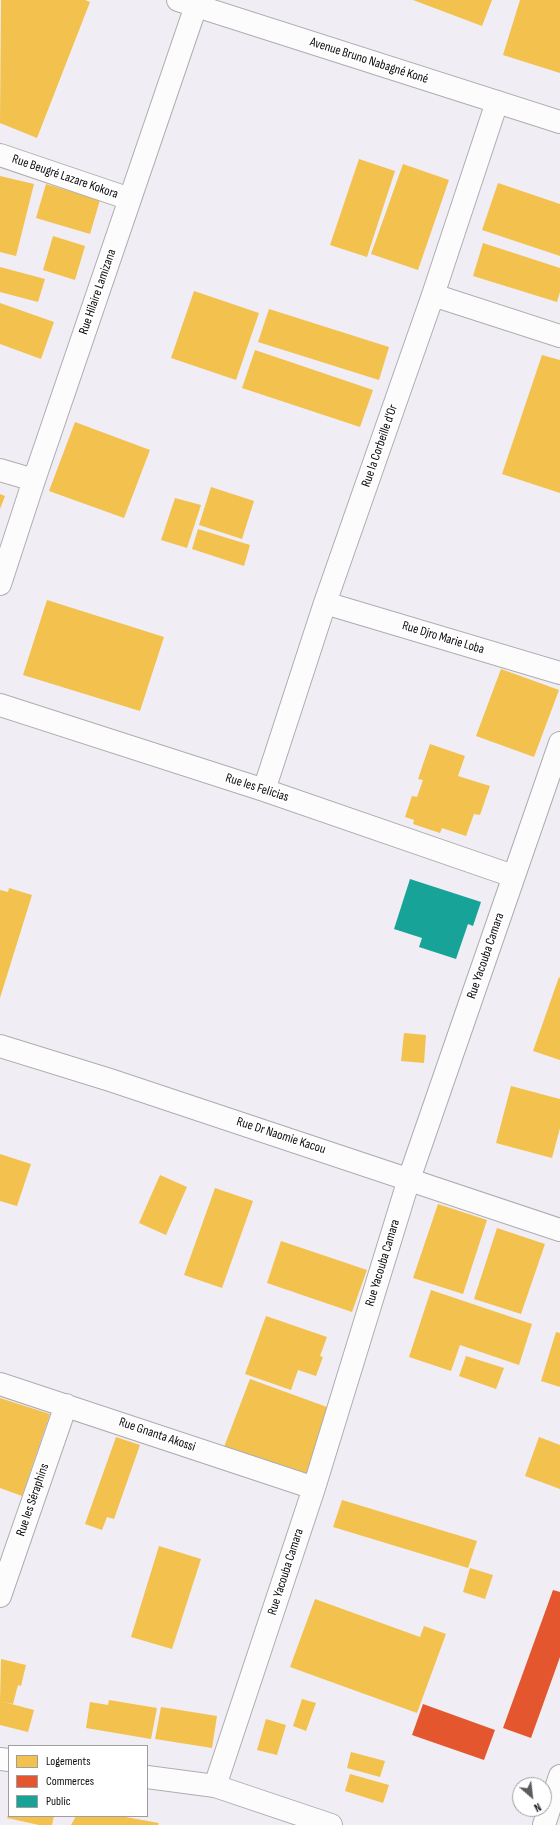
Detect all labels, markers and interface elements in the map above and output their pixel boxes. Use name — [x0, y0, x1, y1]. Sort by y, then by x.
street label: Avenue Bruno Nabagné Koné — [308, 34, 430, 88]
street label: Rue Beugré Lazare Kokora — [10, 152, 120, 202]
street label: Rue Hilaire Lamizana — [76, 247, 120, 337]
street label: Rue la Corbeille d'Or — [359, 403, 401, 489]
street label: Rue Djro Marie Loba — [400, 618, 486, 658]
street label: Rue les Felicias — [223, 770, 291, 806]
street label: Rue Yacouba Camara — [464, 911, 508, 1001]
street label: Rue Dr Naomie Kacou — [234, 1114, 328, 1158]
street label: Rue Yacouba Camara — [362, 1218, 404, 1308]
street label: Rue Gnanta Akossi — [117, 1415, 197, 1455]
street label: Rue les Séraphins — [13, 1462, 53, 1538]
street label: Rue Yacouba Camara — [265, 1527, 307, 1617]
legend — [8, 1745, 148, 1817]
text: Logements — [46, 1754, 90, 1769]
text: Commerces — [46, 1774, 94, 1789]
north arrow — [512, 1777, 552, 1817]
text: Public — [46, 1794, 71, 1809]
text: N — [532, 1800, 543, 1814]

